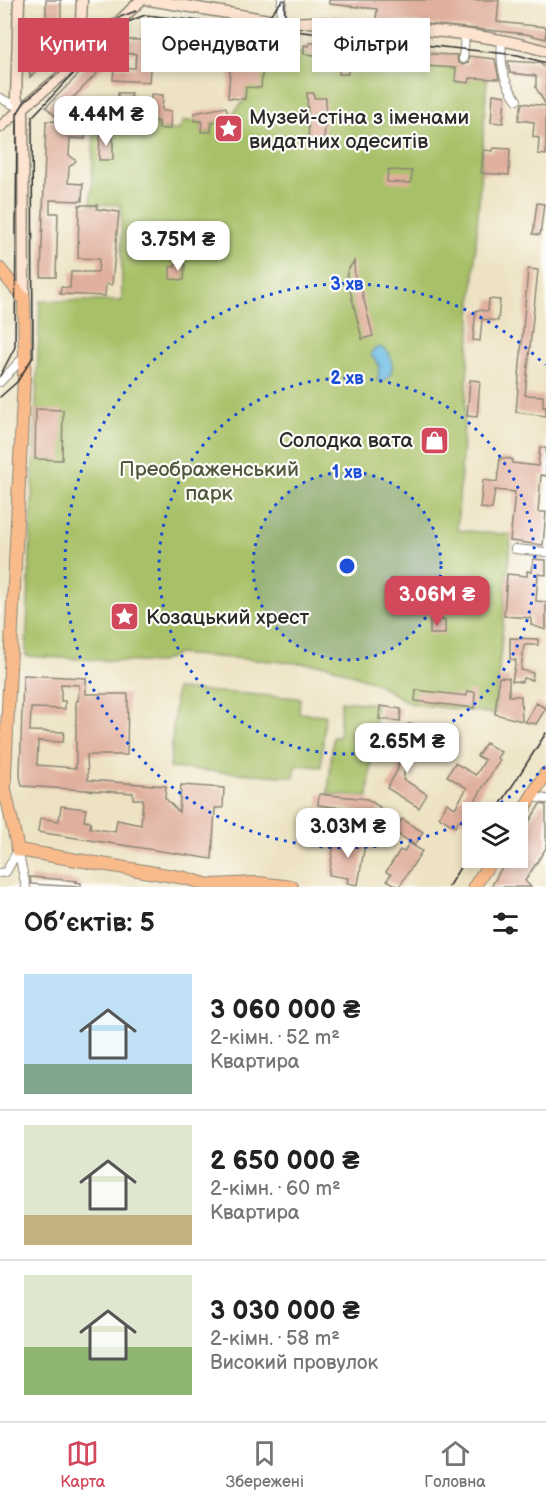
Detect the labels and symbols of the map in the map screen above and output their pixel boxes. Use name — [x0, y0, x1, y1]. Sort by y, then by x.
pin: 4.44M ₴ — [51, 96, 161, 147]
place label: Музей-стіна з іменами видатних одеситів — [249, 105, 469, 154]
place icon: Музей-стіна з іменами видатних одеситів — [212, 113, 244, 145]
pin: 3.75M ₴ — [123, 221, 233, 272]
text: 3 хв — [330, 274, 364, 295]
text: 2 хв — [330, 368, 364, 389]
shop icon: Солодка вата — [418, 424, 450, 456]
place label: Солодка вата — [279, 428, 414, 453]
park label: Преображенський парк — [119, 457, 299, 506]
text: 1 хв — [332, 462, 362, 483]
centre of rings — [337, 556, 357, 576]
pin: 3.06M ₴ — [382, 576, 492, 627]
place icon: Козацький хрест — [109, 601, 141, 633]
place label: Козацький хрест — [146, 605, 309, 630]
pin: 2.65M ₴ — [352, 723, 462, 774]
pin: 3.03M ₴ — [293, 808, 403, 859]

